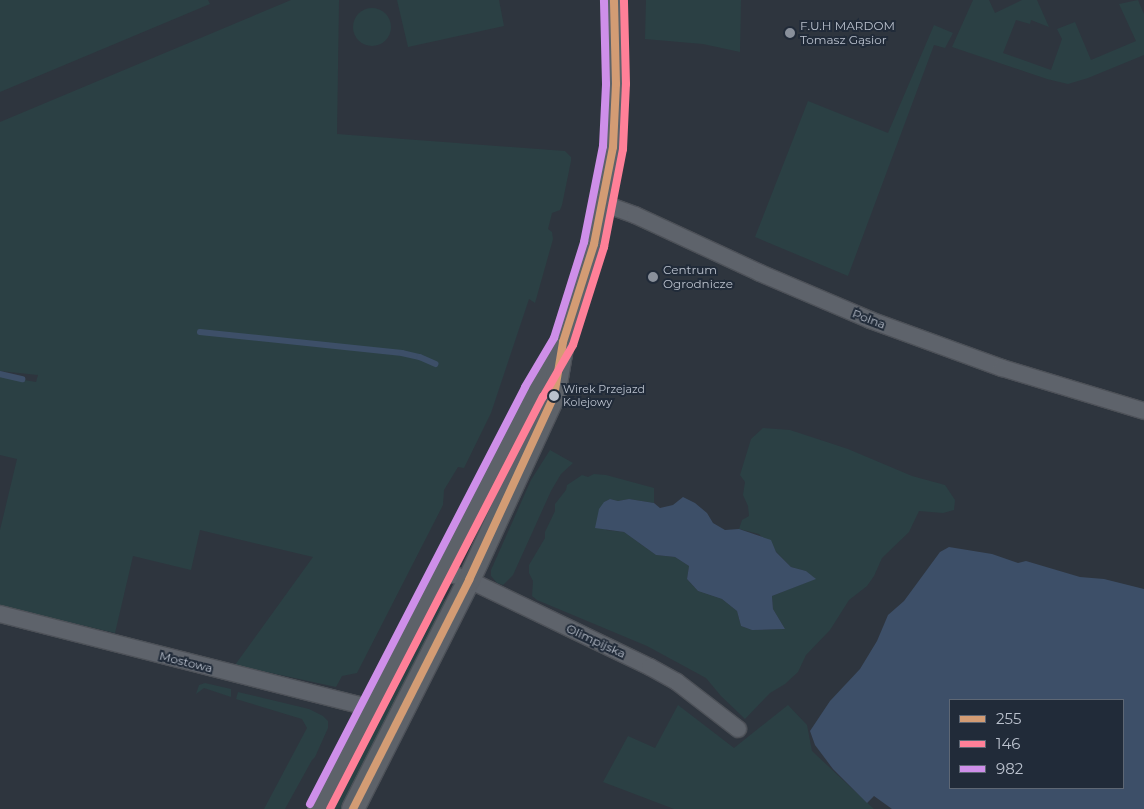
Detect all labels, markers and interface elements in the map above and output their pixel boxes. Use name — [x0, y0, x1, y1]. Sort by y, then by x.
place label: F.U.H MARDOM Tomasz Gąsior — [800, 19, 895, 47]
marker: F.U.H MARDOM Tomasz Gąsior — [784, 27, 796, 39]
place label: Centrum Ogrodnicze — [663, 263, 733, 291]
marker: Centrum Ogrodnicze — [647, 271, 659, 283]
street label: Polna — [850, 306, 888, 332]
place label: Wirek Przejazd Kolejowy — [563, 383, 645, 409]
marker: Wirek Przejazd Kolejowy — [549, 391, 559, 401]
street label: Olimpijska — [564, 621, 628, 661]
street label: Mostowa — [158, 648, 214, 676]
legend — [949, 699, 1124, 789]
text: 255 — [996, 709, 1021, 728]
text: 146 — [996, 734, 1020, 753]
text: 982 — [996, 759, 1023, 778]

